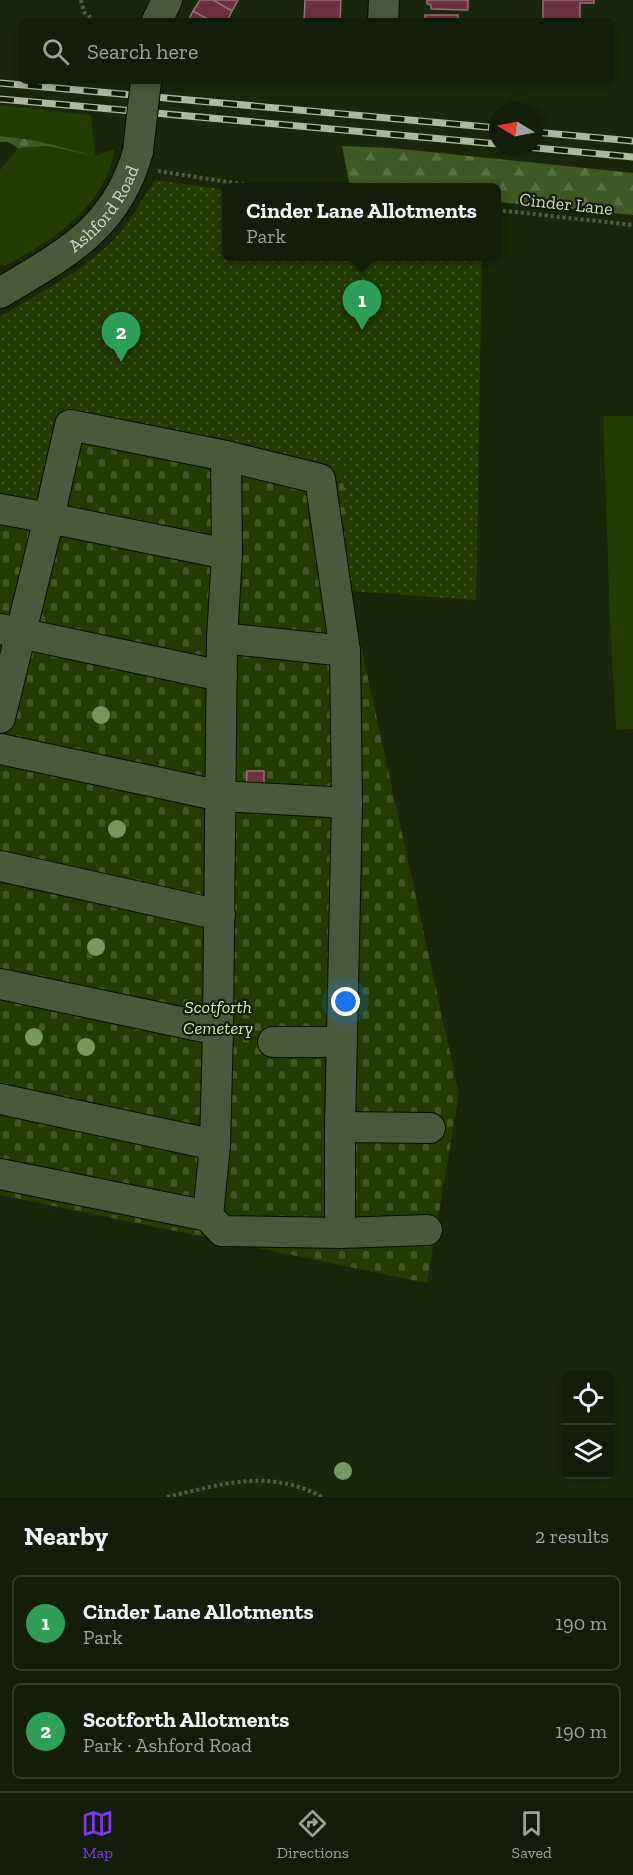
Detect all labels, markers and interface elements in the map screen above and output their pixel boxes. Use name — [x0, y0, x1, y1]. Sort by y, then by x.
search box — [18, 18, 615, 84]
icon: search — [39, 35, 72, 68]
text: Search here — [87, 38, 198, 65]
north arrow — [489, 102, 543, 156]
street label: Ashford Road — [64, 162, 144, 257]
popup — [222, 183, 501, 261]
street label: Cinder Lane — [518, 188, 614, 220]
text: Cinder Lane Allotments — [246, 197, 477, 224]
text: Park — [246, 224, 286, 248]
pin: 1 — [342, 280, 382, 330]
pin: 2 — [102, 312, 140, 362]
your location — [331, 987, 360, 1016]
park label: Scotforth Cemetery — [183, 996, 253, 1039]
map controls — [561, 1371, 615, 1479]
button: locate — [561, 1371, 615, 1425]
button: layers — [561, 1425, 615, 1479]
text: Nearby — [24, 1520, 108, 1552]
text: 2 results — [535, 1524, 609, 1548]
text: Cinder Lane Allotments — [83, 1598, 314, 1625]
text: 1 — [41, 1611, 50, 1635]
text: 190 m — [555, 1611, 607, 1635]
text: Park — [83, 1625, 123, 1649]
text: Scotforth Allotments — [83, 1706, 289, 1733]
text: 2 — [40, 1719, 51, 1743]
text: 190 m — [555, 1719, 607, 1743]
text: Park · Ashford Road — [83, 1733, 252, 1757]
tab: Map — [81, 1807, 114, 1862]
tab: Directions — [277, 1807, 349, 1862]
tab: Saved — [512, 1807, 552, 1862]

